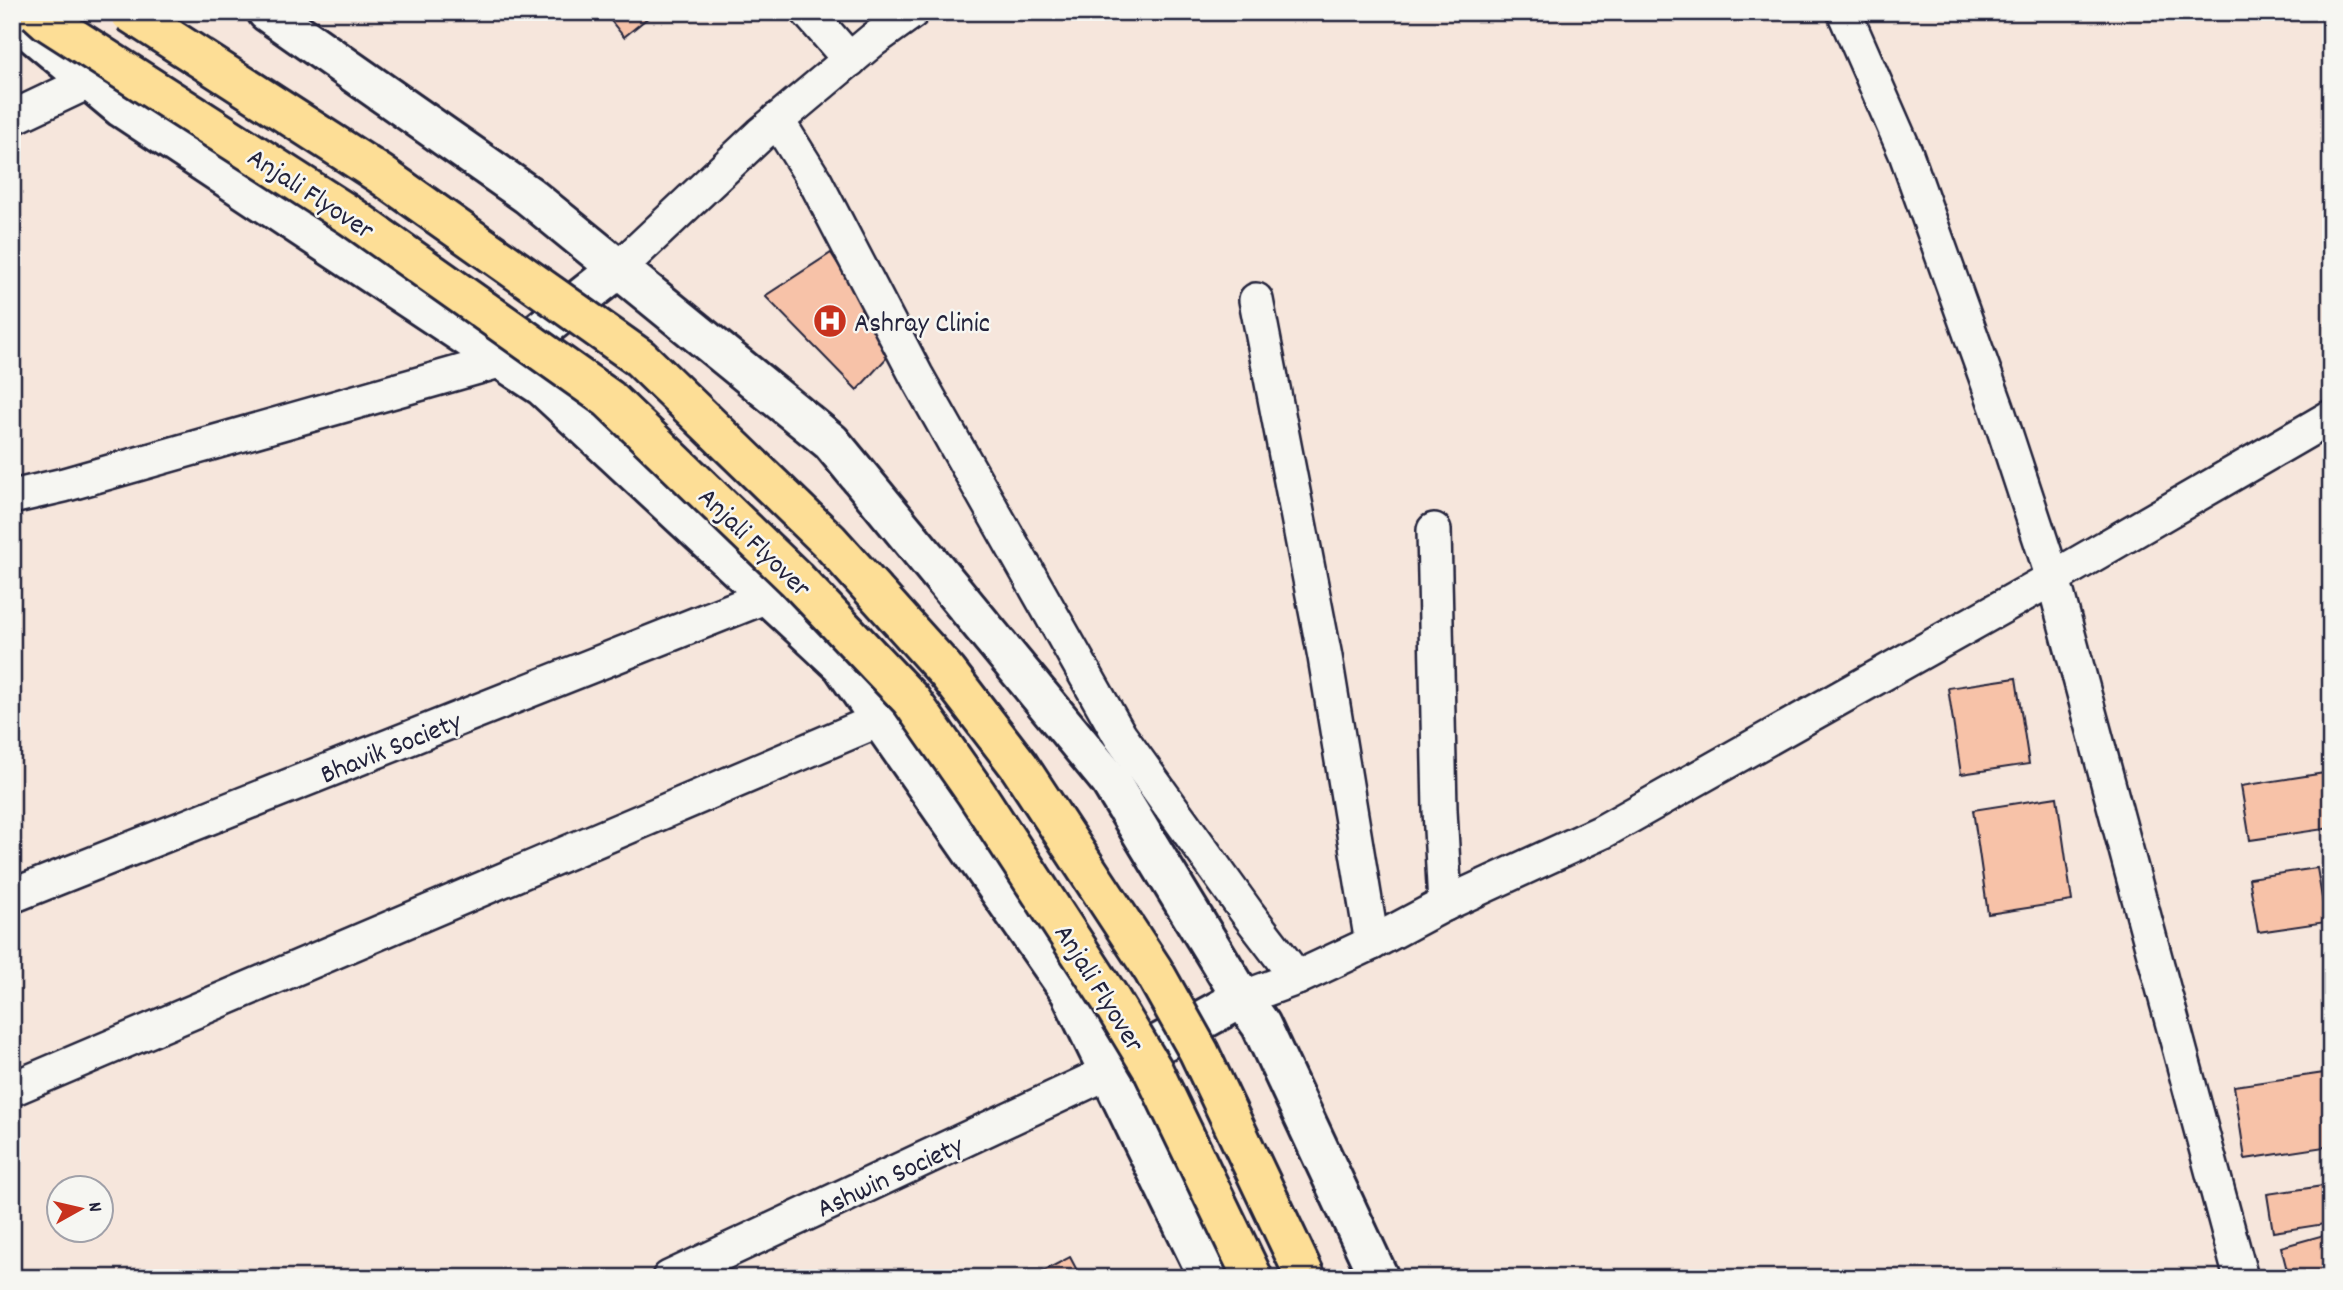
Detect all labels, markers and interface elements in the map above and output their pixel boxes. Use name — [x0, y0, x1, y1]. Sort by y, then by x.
street label: Anjali Flyover — [238, 140, 381, 253]
hospital icon: Ashray Clinic — [811, 302, 849, 340]
place label: Ashray Clinic — [854, 306, 990, 346]
street label: Anjali Flyover — [687, 480, 819, 610]
street label: Bhavik Society — [315, 704, 469, 797]
street label: Anjali Flyover — [1042, 918, 1152, 1062]
street label: Ashwin Society — [811, 1128, 972, 1231]
north arrow — [46, 1174, 116, 1244]
text: N — [79, 1201, 107, 1214]

